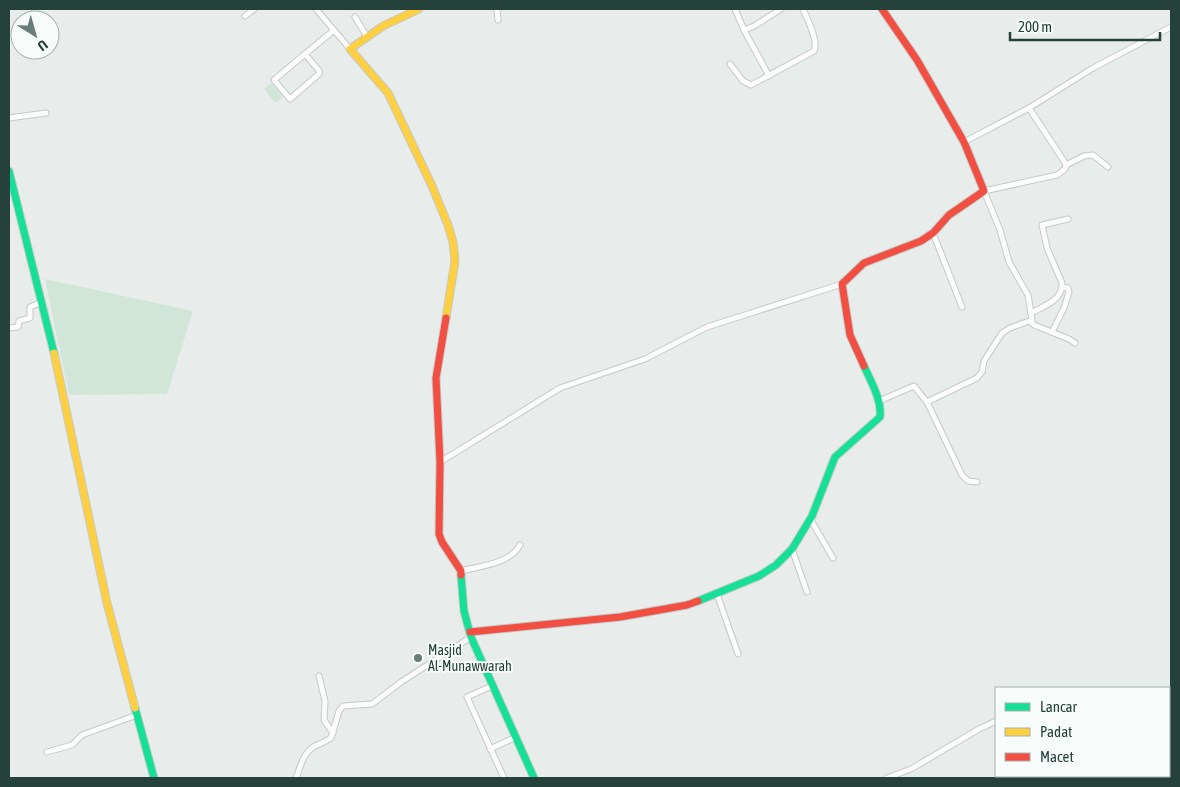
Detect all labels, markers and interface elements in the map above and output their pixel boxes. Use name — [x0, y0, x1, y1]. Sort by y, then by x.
north arrow — [10, 10, 60, 60]
scale bar — [1010, 10, 1160, 42]
text: 200 m — [1018, 18, 1052, 35]
text: U — [35, 37, 51, 54]
place label: Masjid Al-Munawwarah — [428, 642, 512, 674]
marker: Masjid Al-Munawwarah — [412, 652, 424, 664]
legend — [995, 687, 1170, 777]
text: Lancar — [1040, 698, 1078, 715]
text: Padat — [1040, 723, 1072, 740]
text: Macet — [1040, 748, 1074, 765]

